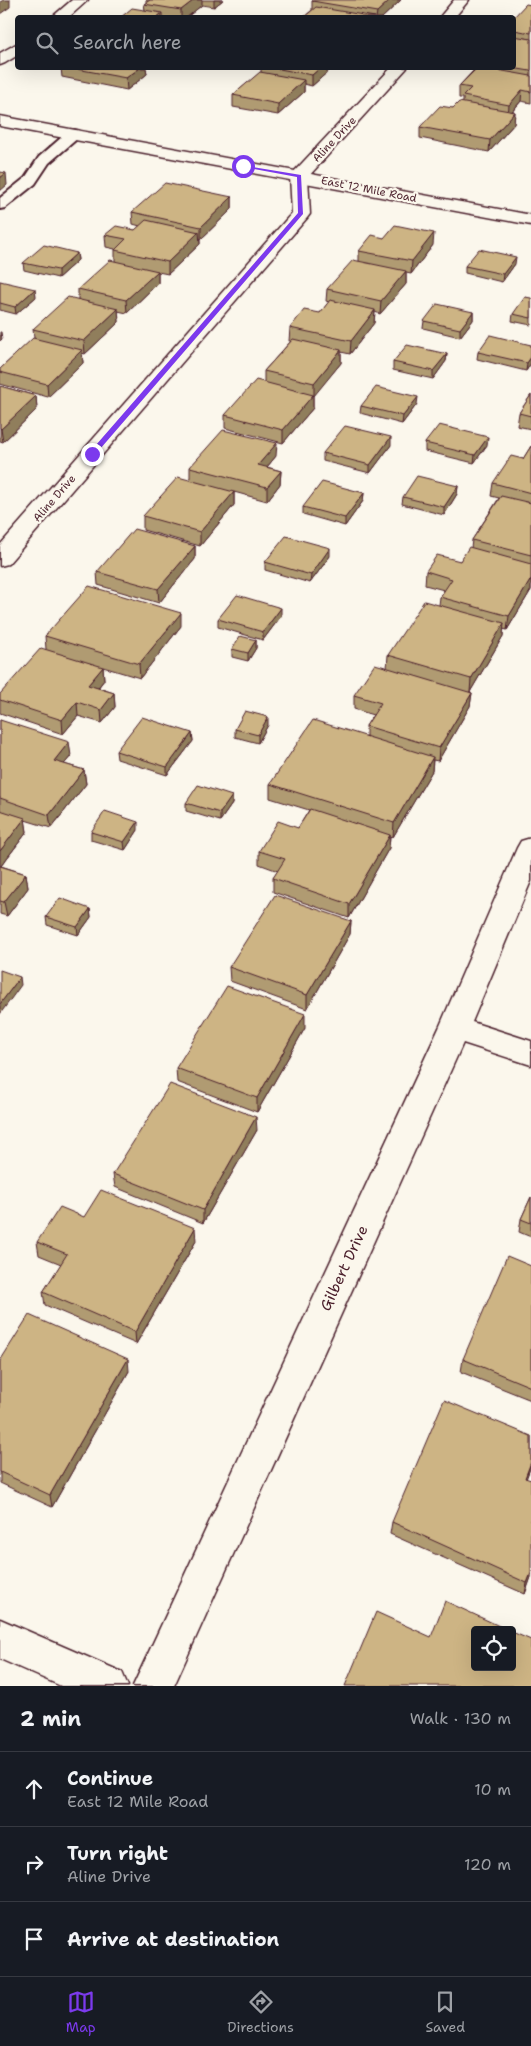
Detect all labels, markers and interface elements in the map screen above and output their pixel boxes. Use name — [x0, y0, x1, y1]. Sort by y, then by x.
search box — [15, 15, 516, 70]
icon: search — [33, 29, 61, 57]
text: Search here — [73, 30, 182, 55]
street label: Aline Drive — [309, 113, 360, 166]
route start — [232, 155, 255, 178]
street label: East 12 Mile Road — [320, 173, 418, 206]
route end — [81, 443, 104, 466]
street label: Aline Drive — [30, 472, 79, 525]
street label: Gilbert Drive — [315, 1222, 373, 1314]
map controls — [471, 1626, 516, 1671]
button: locate — [471, 1626, 516, 1671]
text: 2 min — [20, 1705, 81, 1733]
text: Walk · 130 m — [410, 1708, 511, 1729]
text: Continue — [67, 1766, 153, 1791]
icon: ahead — [20, 1775, 48, 1803]
text: 10 m — [474, 1779, 511, 1800]
text: East 12 Mile Road — [67, 1791, 208, 1812]
text: Turn right — [67, 1841, 168, 1866]
icon: right — [20, 1850, 48, 1878]
text: 120 m — [464, 1854, 511, 1875]
text: Aline Drive — [67, 1866, 151, 1887]
icon: arrive — [20, 1925, 48, 1953]
text: Arrive at destination — [67, 1927, 279, 1952]
tab: Map — [66, 1988, 96, 2036]
tab: Directions — [227, 1988, 294, 2036]
tab: Saved — [426, 1988, 465, 2036]

